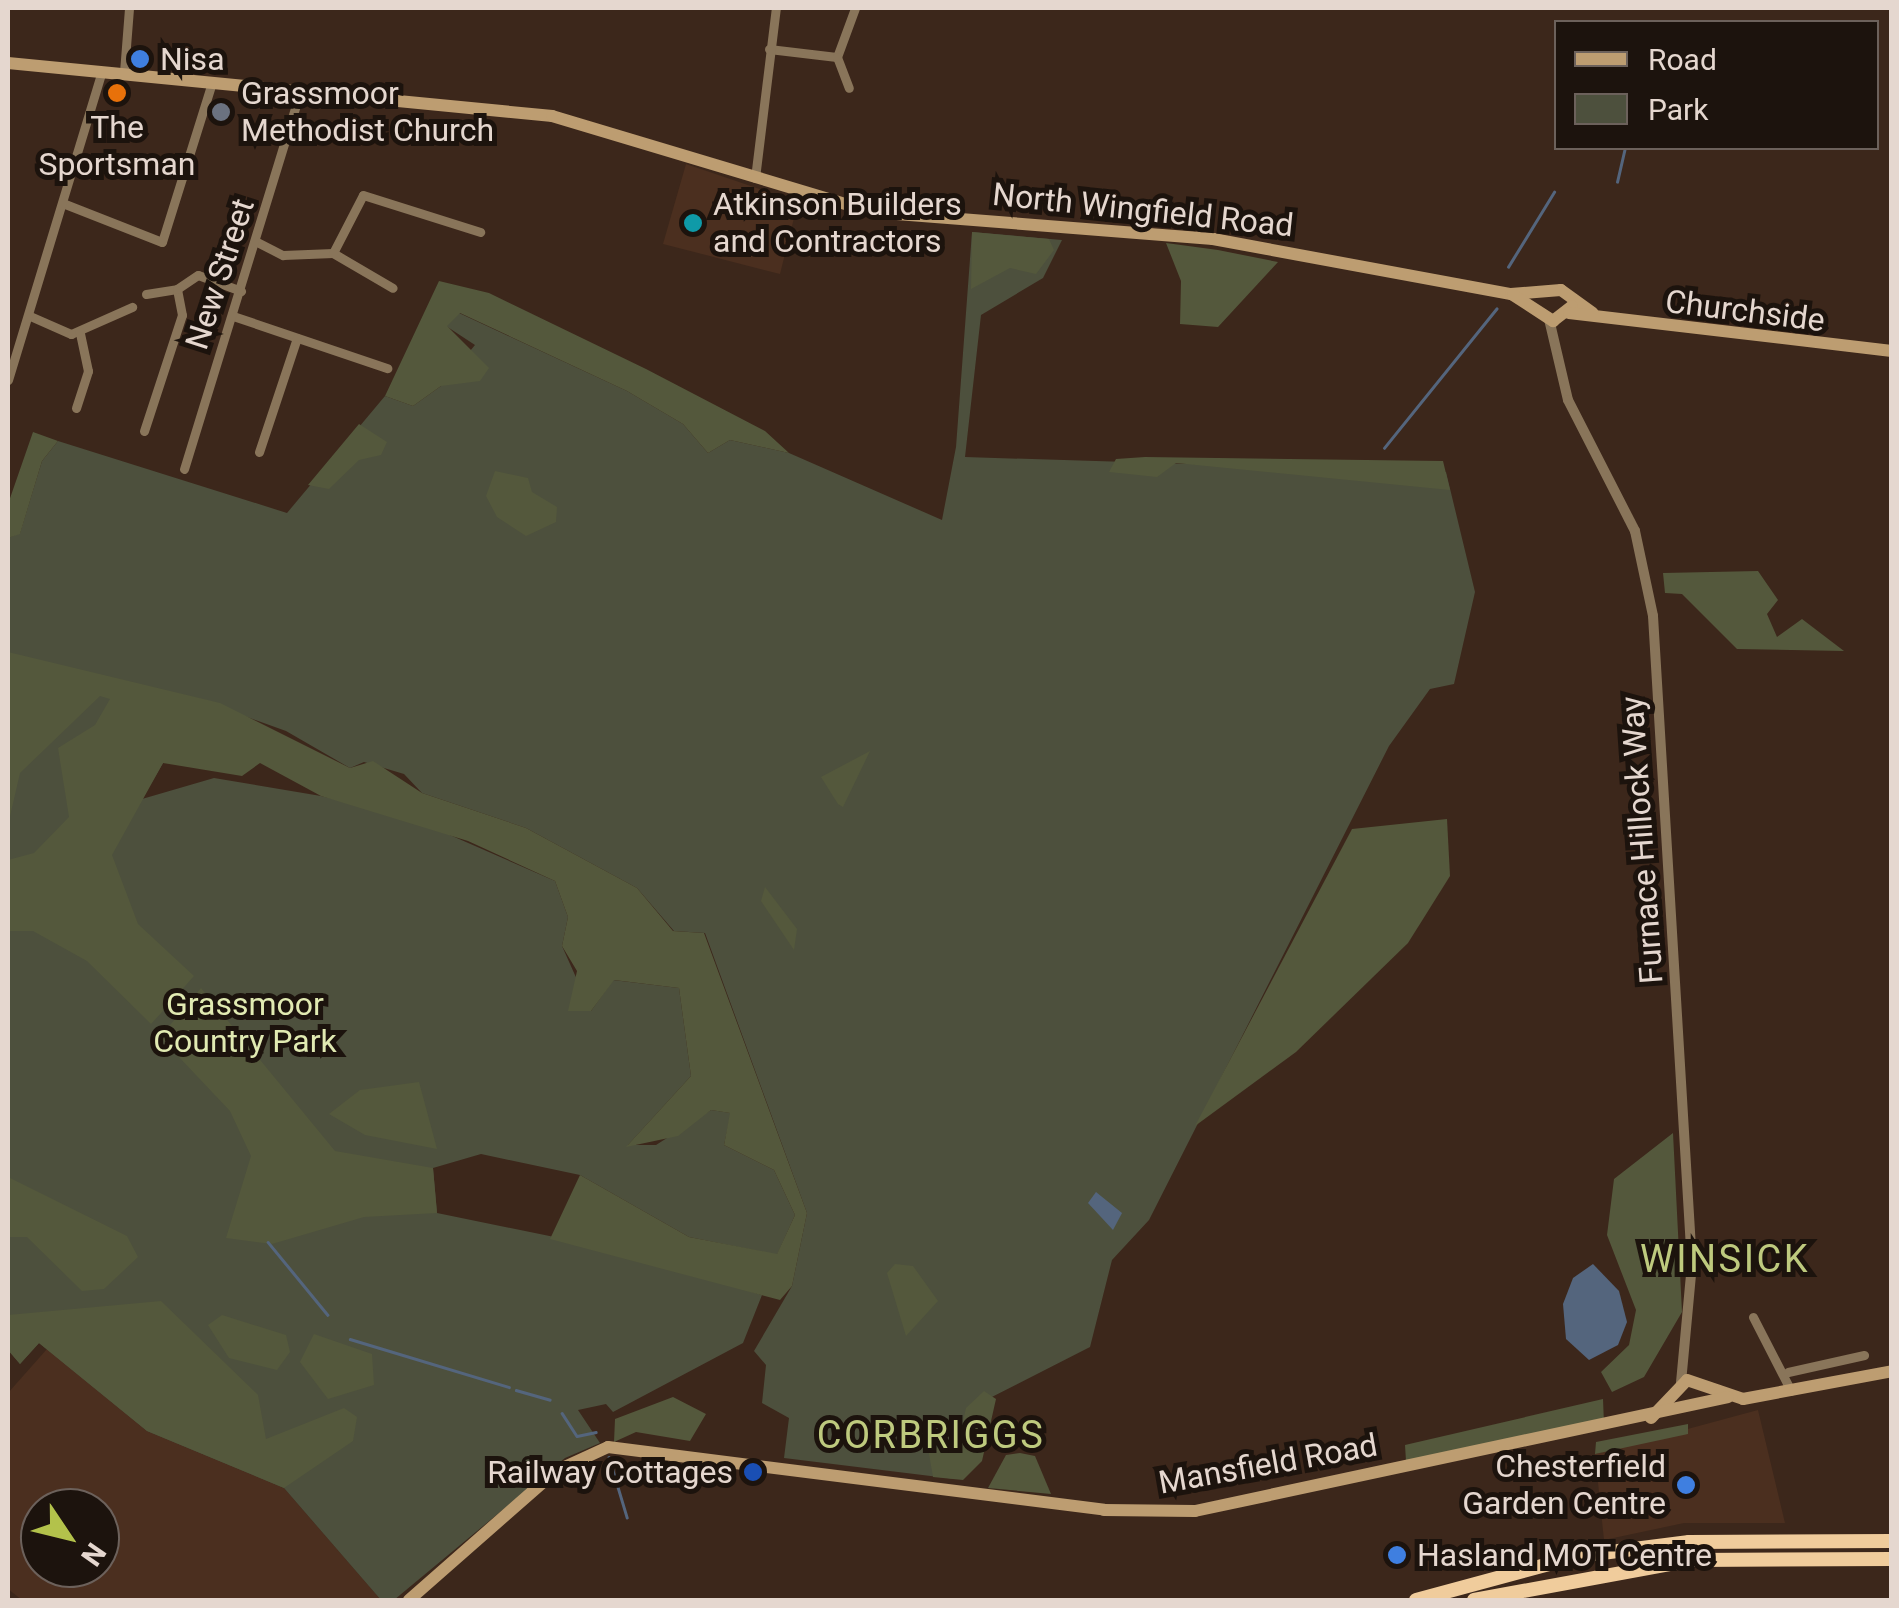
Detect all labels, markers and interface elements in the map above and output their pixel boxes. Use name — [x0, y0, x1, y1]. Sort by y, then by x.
legend — [1554, 20, 1879, 150]
place label: Nisa — [160, 40, 225, 78]
text: Road — [1648, 42, 1717, 77]
marker: Nisa — [129, 48, 151, 70]
place label: Grassmoor Methodist Church — [241, 75, 494, 150]
marker: The Sportsman — [106, 82, 128, 104]
text: Park — [1648, 92, 1708, 127]
marker: Grassmoor Methodist Church — [210, 101, 232, 123]
place label: The Sportsman — [39, 109, 195, 184]
street label: North Wingfield Road — [991, 175, 1295, 245]
place label: Atkinson Builders and Contractors — [713, 186, 962, 261]
street label: New Street — [178, 194, 262, 354]
marker: Atkinson Builders and Contractors — [682, 212, 704, 234]
street label: Churchside — [1663, 282, 1827, 340]
street label: Furnace Hillock Way — [1613, 695, 1671, 985]
park label: Grassmoor Country Park — [153, 986, 337, 1061]
district label: WINSICK — [1640, 1237, 1810, 1283]
district label: CORBRIGGS — [817, 1413, 1045, 1459]
street label: Mansfield Road — [1156, 1426, 1380, 1502]
place label: Chesterfield Garden Centre — [1462, 1448, 1666, 1523]
place label: Railway Cottages — [487, 1453, 733, 1491]
marker: Railway Cottages — [742, 1461, 764, 1483]
marker: Chesterfield Garden Centre — [1675, 1474, 1697, 1496]
north arrow — [20, 1488, 120, 1588]
place label: Hasland MOT Centre — [1417, 1536, 1713, 1574]
text: N — [74, 1537, 113, 1572]
marker: Hasland MOT Centre — [1386, 1544, 1408, 1566]

